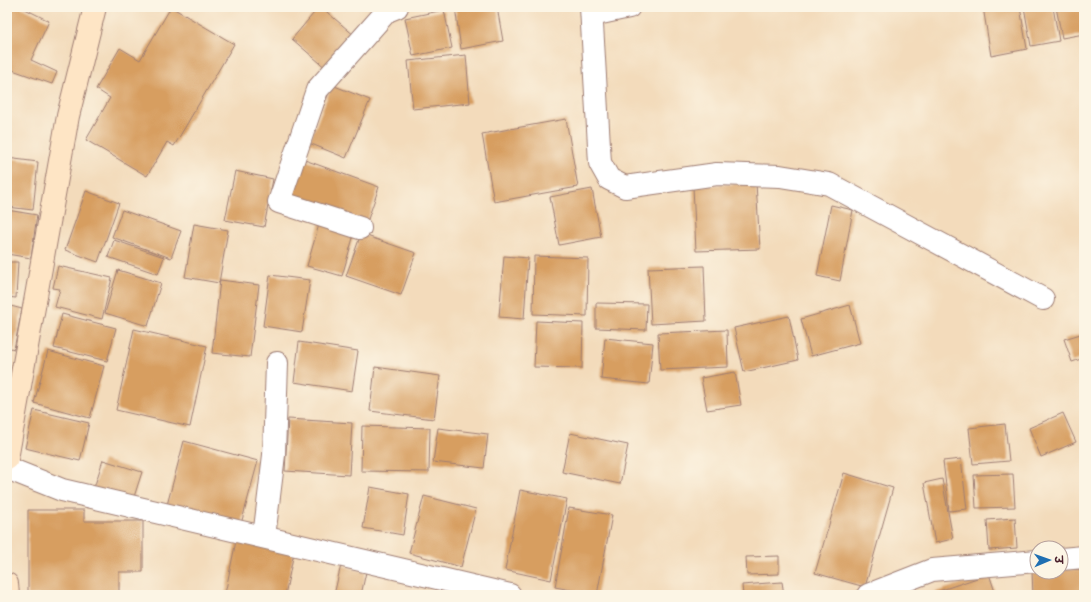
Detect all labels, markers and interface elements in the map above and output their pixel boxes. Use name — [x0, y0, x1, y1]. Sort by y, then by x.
north arrow — [1029, 540, 1069, 580]
text: उ — [1052, 555, 1066, 565]

